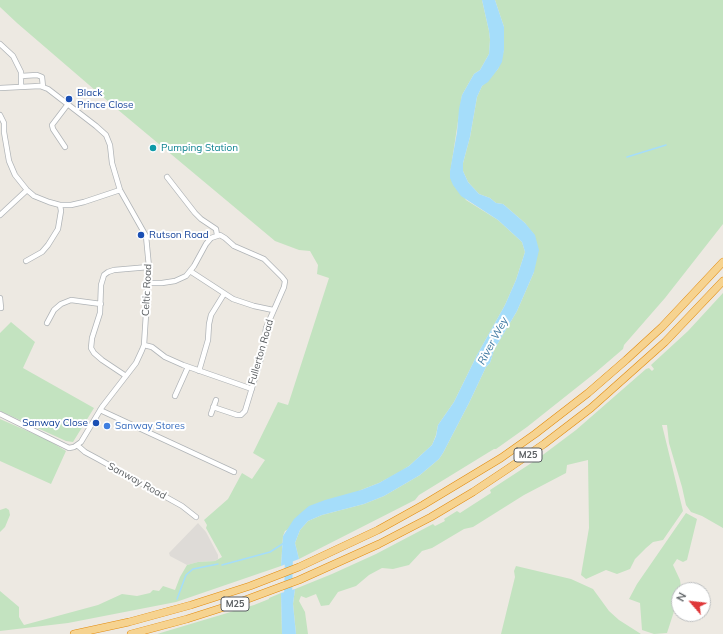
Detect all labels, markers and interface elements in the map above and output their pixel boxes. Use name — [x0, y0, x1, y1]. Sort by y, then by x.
place label: Black Prince Close — [77, 87, 134, 110]
marker: Black Prince Close — [64, 94, 74, 104]
place label: Pumping Station — [161, 142, 238, 154]
marker: Pumping Station — [148, 143, 158, 153]
place label: Rutson Road — [149, 229, 209, 241]
marker: Rutson Road — [136, 230, 146, 240]
street label: Celtic Road — [140, 264, 154, 316]
water label: River Wey — [475, 315, 511, 367]
street label: Fullerton Road — [246, 318, 276, 386]
place label: Sanway Close — [22, 417, 88, 429]
marker: Sanway Close — [91, 418, 101, 428]
place label: Sanway Stores — [115, 420, 185, 432]
marker: Sanway Stores — [102, 421, 112, 431]
road number: M25 — [514, 448, 542, 462]
street label: Sanway Road — [106, 460, 168, 502]
north arrow — [671, 582, 711, 622]
text: N — [673, 590, 689, 604]
road number: M25 — [221, 597, 249, 611]

